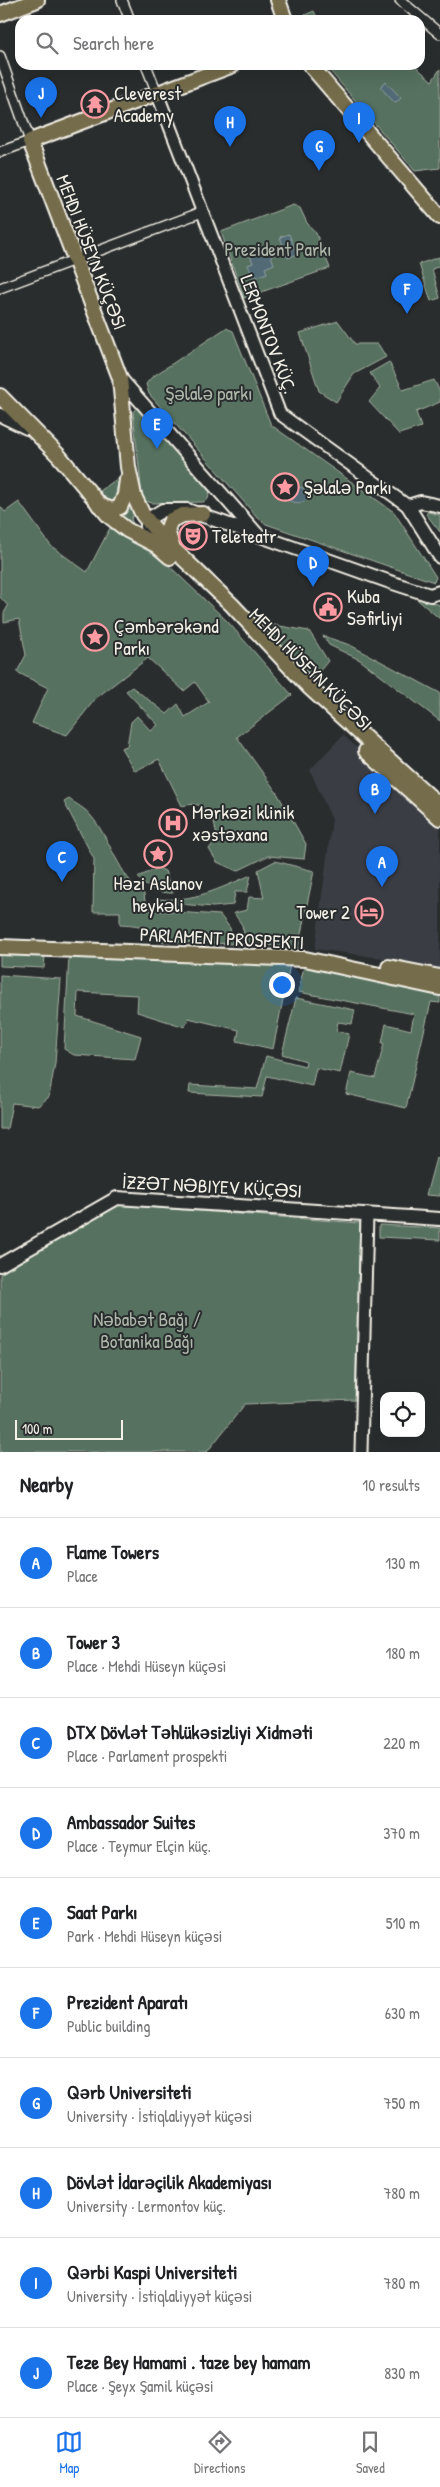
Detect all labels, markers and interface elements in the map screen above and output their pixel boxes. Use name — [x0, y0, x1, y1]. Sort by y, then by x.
search box — [15, 15, 425, 70]
icon: search — [33, 29, 61, 57]
text: Search here — [73, 30, 154, 56]
pin: J — [25, 77, 57, 118]
place label: Cleverest Academy — [114, 80, 181, 128]
temple icon: Cleverest Academy — [80, 89, 110, 119]
pin: I — [343, 102, 375, 143]
pin: H — [214, 106, 246, 147]
pin: G — [303, 130, 335, 171]
street label: MEHDI HÜSEYN KÜÇƏSI — [50, 171, 134, 333]
park label: Prezident Parkı — [225, 236, 331, 262]
street label: LERMONTOV KÜÇ. — [234, 271, 304, 397]
pin: F — [391, 273, 423, 314]
park label: Şəlalə parkı — [166, 380, 252, 406]
pin: E — [141, 408, 173, 449]
place icon: Şəlalə Parkı — [270, 472, 300, 502]
place label: Şəlalə Parkı — [304, 474, 392, 500]
theatre icon: Teleteatr — [178, 521, 208, 551]
place label: Teleteatr — [212, 523, 277, 549]
pin: D — [297, 546, 329, 587]
place label: Kuba Səfirliyi — [347, 583, 403, 631]
public building icon: Kuba Səfirliyi — [313, 592, 343, 622]
street label: MEHDI HÜSEYN KÜÇƏSI — [244, 602, 378, 736]
place label: Çəmbərəkənd Parkı — [114, 613, 219, 661]
place icon: Çəmbərəkənd Parkı — [80, 622, 110, 652]
pin: B — [359, 773, 391, 814]
place label: Mərkəzi klinik xəstəxana — [192, 799, 294, 847]
hospital icon: Mərkəzi klinik xəstəxana — [158, 808, 188, 838]
place icon: Həzi Aslanov heykəli — [143, 839, 173, 869]
pin: C — [46, 841, 78, 882]
pin: A — [366, 846, 398, 887]
place label: Həzi Aslanov heykəli — [113, 870, 203, 918]
hotel icon: Tower 2 — [354, 897, 384, 927]
place label: Tower 2 — [297, 899, 350, 925]
street label: PARLAMENT PROSPEKTI — [139, 921, 305, 955]
your location — [269, 972, 295, 998]
street label: İZZƏT NƏBIYEV KÜÇƏSI — [121, 1168, 303, 1204]
park label: Nəbabət Bağı / Botanika Bağı — [93, 1306, 201, 1354]
map controls — [380, 1392, 425, 1437]
button: locate — [380, 1392, 425, 1437]
scale bar — [15, 1417, 122, 1440]
text: 100 m — [22, 1419, 52, 1438]
text: Nearby — [20, 1470, 73, 1499]
text: 10 results — [362, 1474, 420, 1496]
text: Flame Towers — [67, 1539, 159, 1565]
text: A — [32, 1552, 40, 1574]
text: 130 m — [385, 1552, 420, 1574]
text: Place — [67, 1565, 98, 1587]
text: Tower 3 — [67, 1629, 120, 1655]
text: B — [32, 1642, 40, 1664]
text: 180 m — [386, 1642, 420, 1664]
text: Place · Mehdi Hüseyn küçəsi — [67, 1655, 226, 1677]
text: DTX Dövlət Təhlükəsizliyi Xidməti — [67, 1719, 313, 1745]
text: C — [32, 1732, 40, 1754]
text: 220 m — [383, 1732, 420, 1754]
text: Place · Parlament prospekti — [67, 1745, 227, 1767]
text: Ambassador Suites — [67, 1809, 195, 1835]
text: D — [32, 1822, 40, 1844]
text: 370 m — [383, 1822, 420, 1844]
text: Place · Teymur Elçin küç. — [67, 1835, 211, 1857]
text: Saat Parkı — [67, 1899, 138, 1925]
text: E — [32, 1912, 40, 1934]
text: 510 m — [386, 1912, 420, 1934]
text: Park · Mehdi Hüseyn küçəsi — [67, 1925, 222, 1947]
text: Prezident Aparatı — [67, 1989, 188, 2015]
text: F — [33, 2002, 39, 2024]
text: 630 m — [385, 2002, 420, 2024]
text: Public building — [67, 2015, 150, 2037]
text: Qərb Universiteti — [67, 2079, 192, 2105]
text: G — [32, 2092, 40, 2114]
text: 750 m — [384, 2092, 420, 2114]
text: University · İstiqlaliyyət küçəsi — [67, 2105, 252, 2127]
text: Dövlət İdarəçilik Akademiyası — [67, 2169, 272, 2195]
text: H — [32, 2182, 40, 2204]
text: 780 m — [383, 2182, 420, 2204]
text: University · Lermontov küç. — [67, 2195, 226, 2217]
text: Qərbi Kaspi Universiteti — [67, 2259, 237, 2285]
text: I — [34, 2272, 38, 2294]
text: 780 m — [383, 2272, 420, 2294]
text: University · İstiqlaliyyət küçəsi — [67, 2285, 252, 2307]
text: Teze Bey Hamami . taze bey hamam — [67, 2349, 310, 2375]
text: J — [33, 2362, 39, 2384]
text: 830 m — [384, 2362, 420, 2384]
text: Place · Şeyx Şamil küçəsi — [67, 2375, 214, 2397]
tab: Map — [55, 2428, 83, 2477]
tab: Directions — [194, 2428, 245, 2477]
tab: Saved — [356, 2428, 385, 2477]

